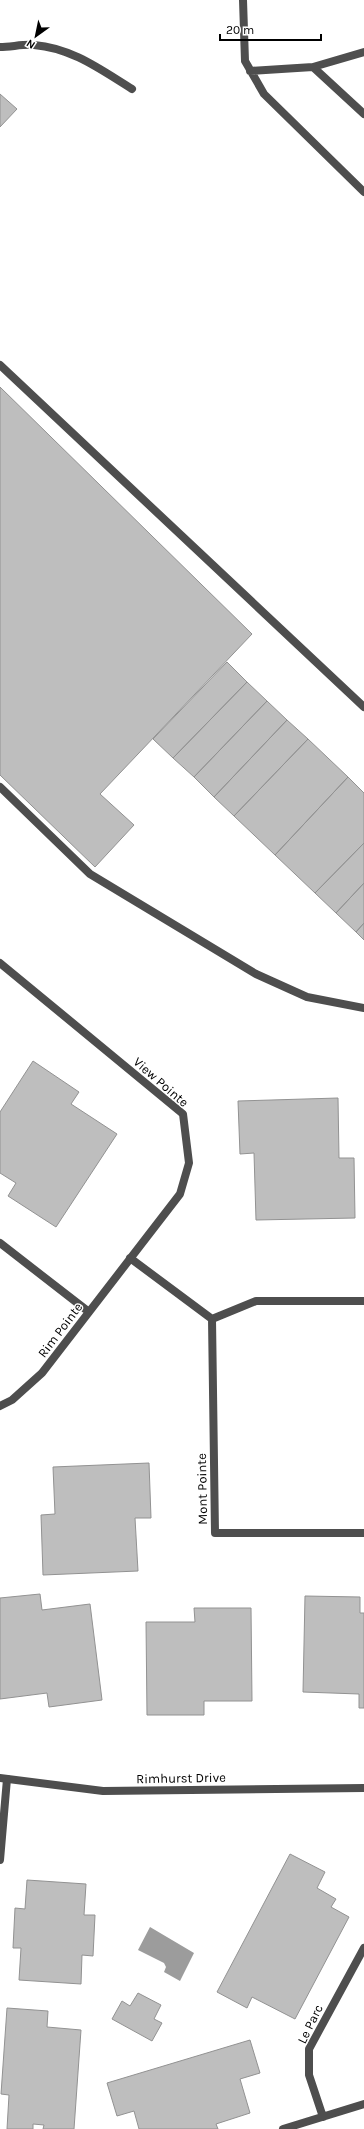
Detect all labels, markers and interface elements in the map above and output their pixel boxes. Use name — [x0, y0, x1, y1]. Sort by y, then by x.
north arrow — [16, 16, 56, 56]
scale bar — [220, 16, 321, 42]
text: 20 m — [226, 23, 254, 37]
text: N — [24, 36, 38, 52]
street label: View Pointe — [130, 1054, 192, 1110]
street label: Rim Pointe — [35, 1299, 86, 1360]
street label: Mont Pointe — [194, 1453, 210, 1525]
street label: Rimhurst Drive — [136, 1770, 226, 1786]
street label: Le Parc — [294, 2002, 326, 2046]

